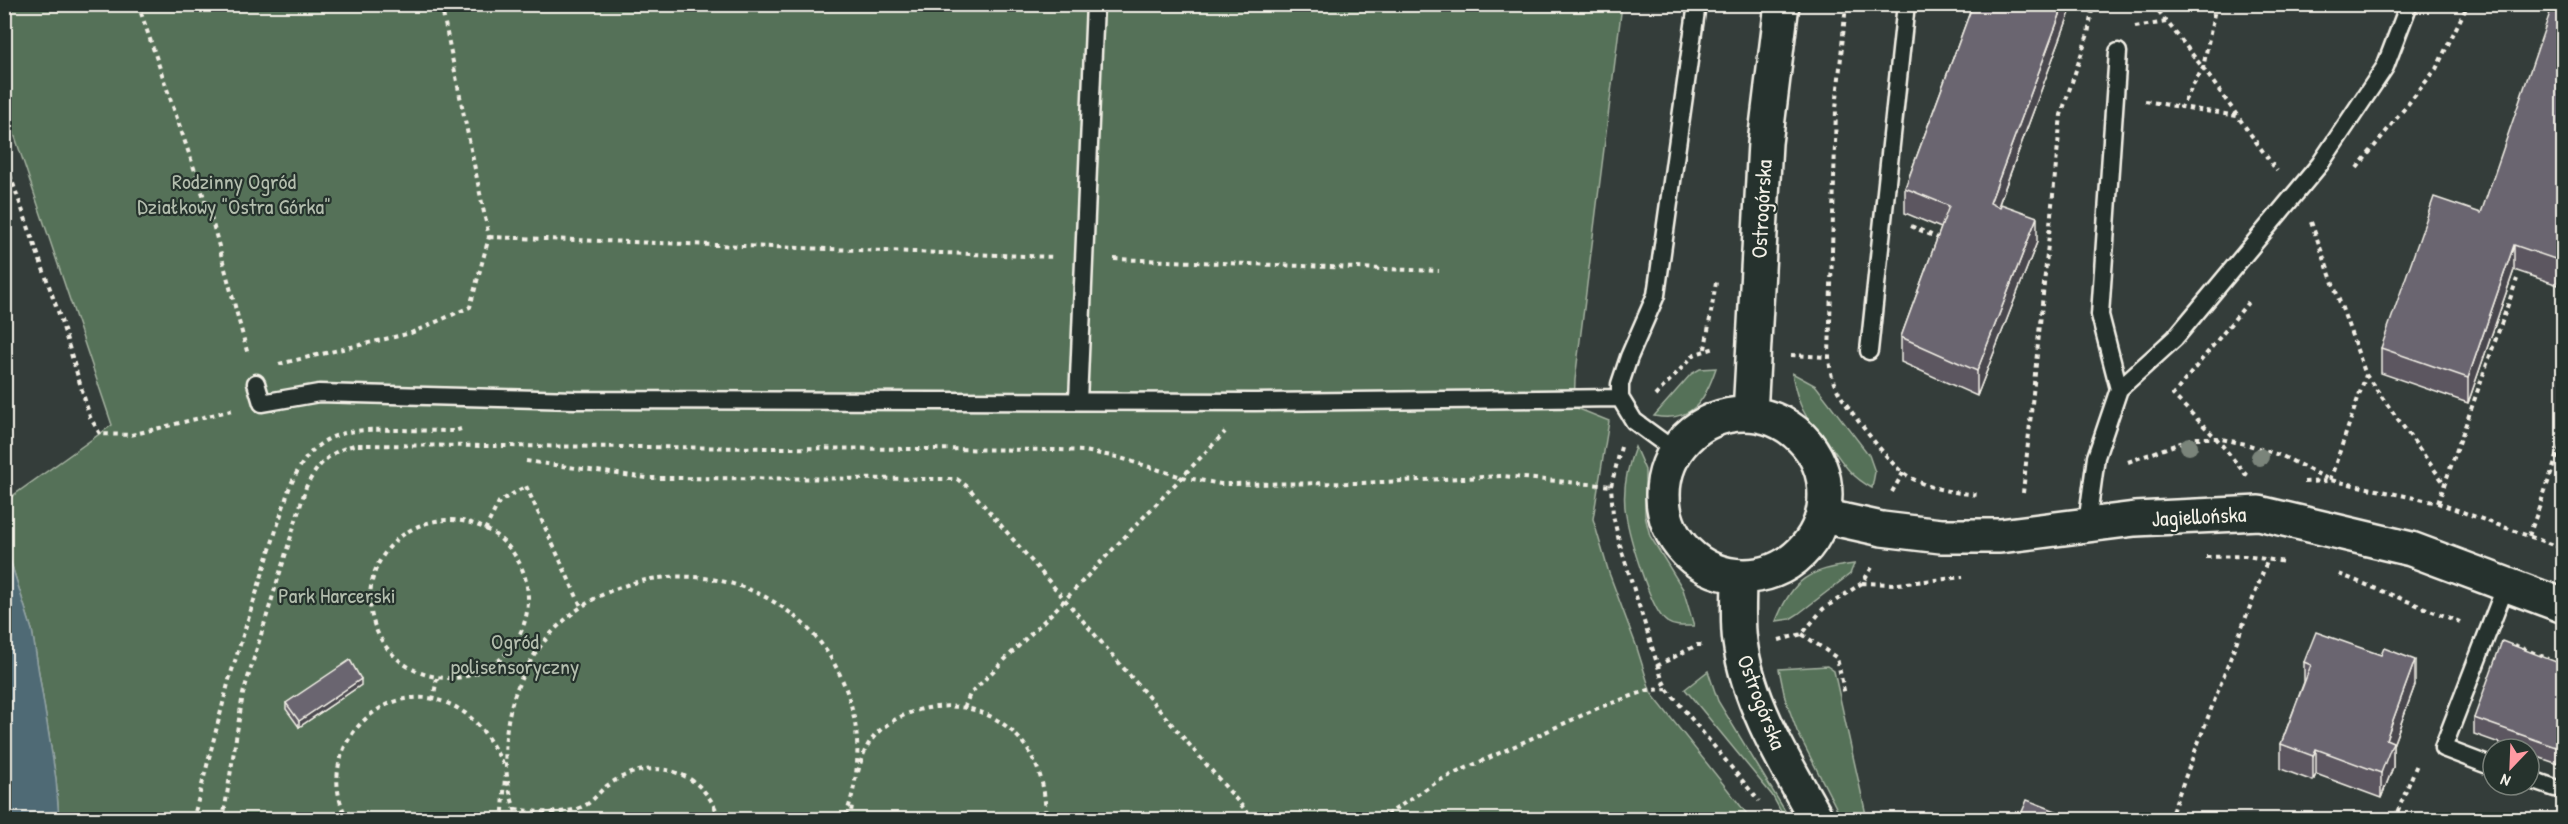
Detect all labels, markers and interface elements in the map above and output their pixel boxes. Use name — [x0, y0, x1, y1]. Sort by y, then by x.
street label: Ostrogórska — [1743, 158, 1779, 259]
park label: Rodzinny Ogród Działkowy "Ostra Górka" — [137, 166, 331, 221]
street label: Jagiellońska — [2151, 499, 2247, 533]
park label: Park Harcerski — [278, 580, 396, 610]
park label: Ogród polisensoryczny — [451, 626, 579, 681]
street label: Ostrogórska — [1730, 650, 1794, 754]
north arrow — [2481, 737, 2541, 797]
text: N — [2496, 769, 2513, 793]

